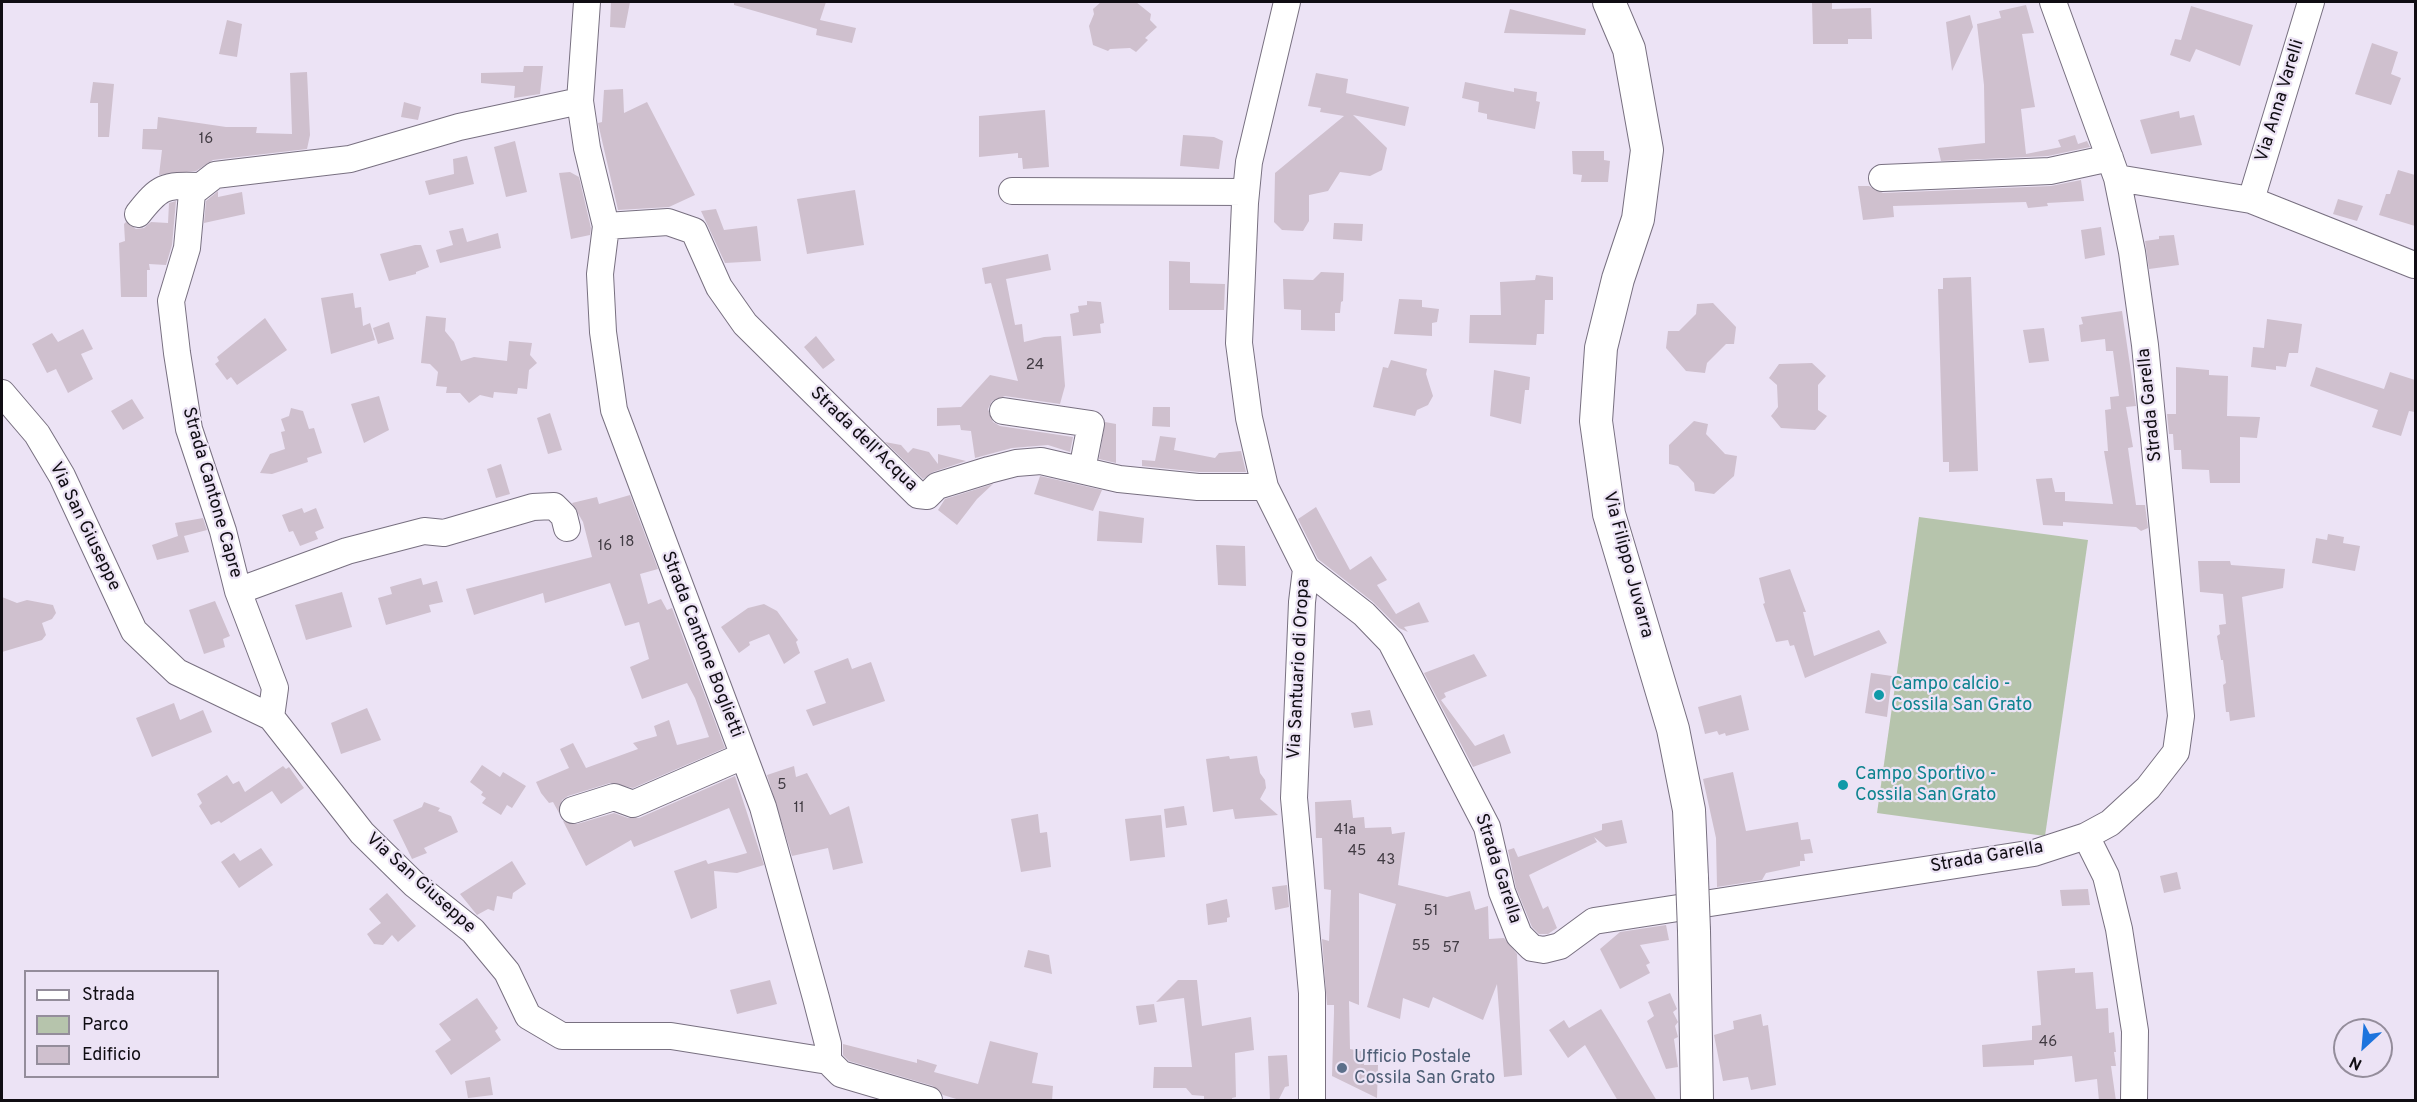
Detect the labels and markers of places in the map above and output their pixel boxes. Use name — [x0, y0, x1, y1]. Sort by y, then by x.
place label: Campo calcio - Cossila San Grato — [1891, 674, 2032, 716]
marker: Campo calcio - Cossila San Grato — [1872, 688, 1886, 702]
place label: Campo Sportivo - Cossila San Grato — [1855, 764, 1997, 806]
marker: Campo Sportivo - Cossila San Grato — [1836, 778, 1850, 792]
place label: Ufficio Postale Cossila San Grato — [1354, 1047, 1495, 1090]
marker: Ufficio Postale Cossila San Grato — [1335, 1061, 1349, 1075]

